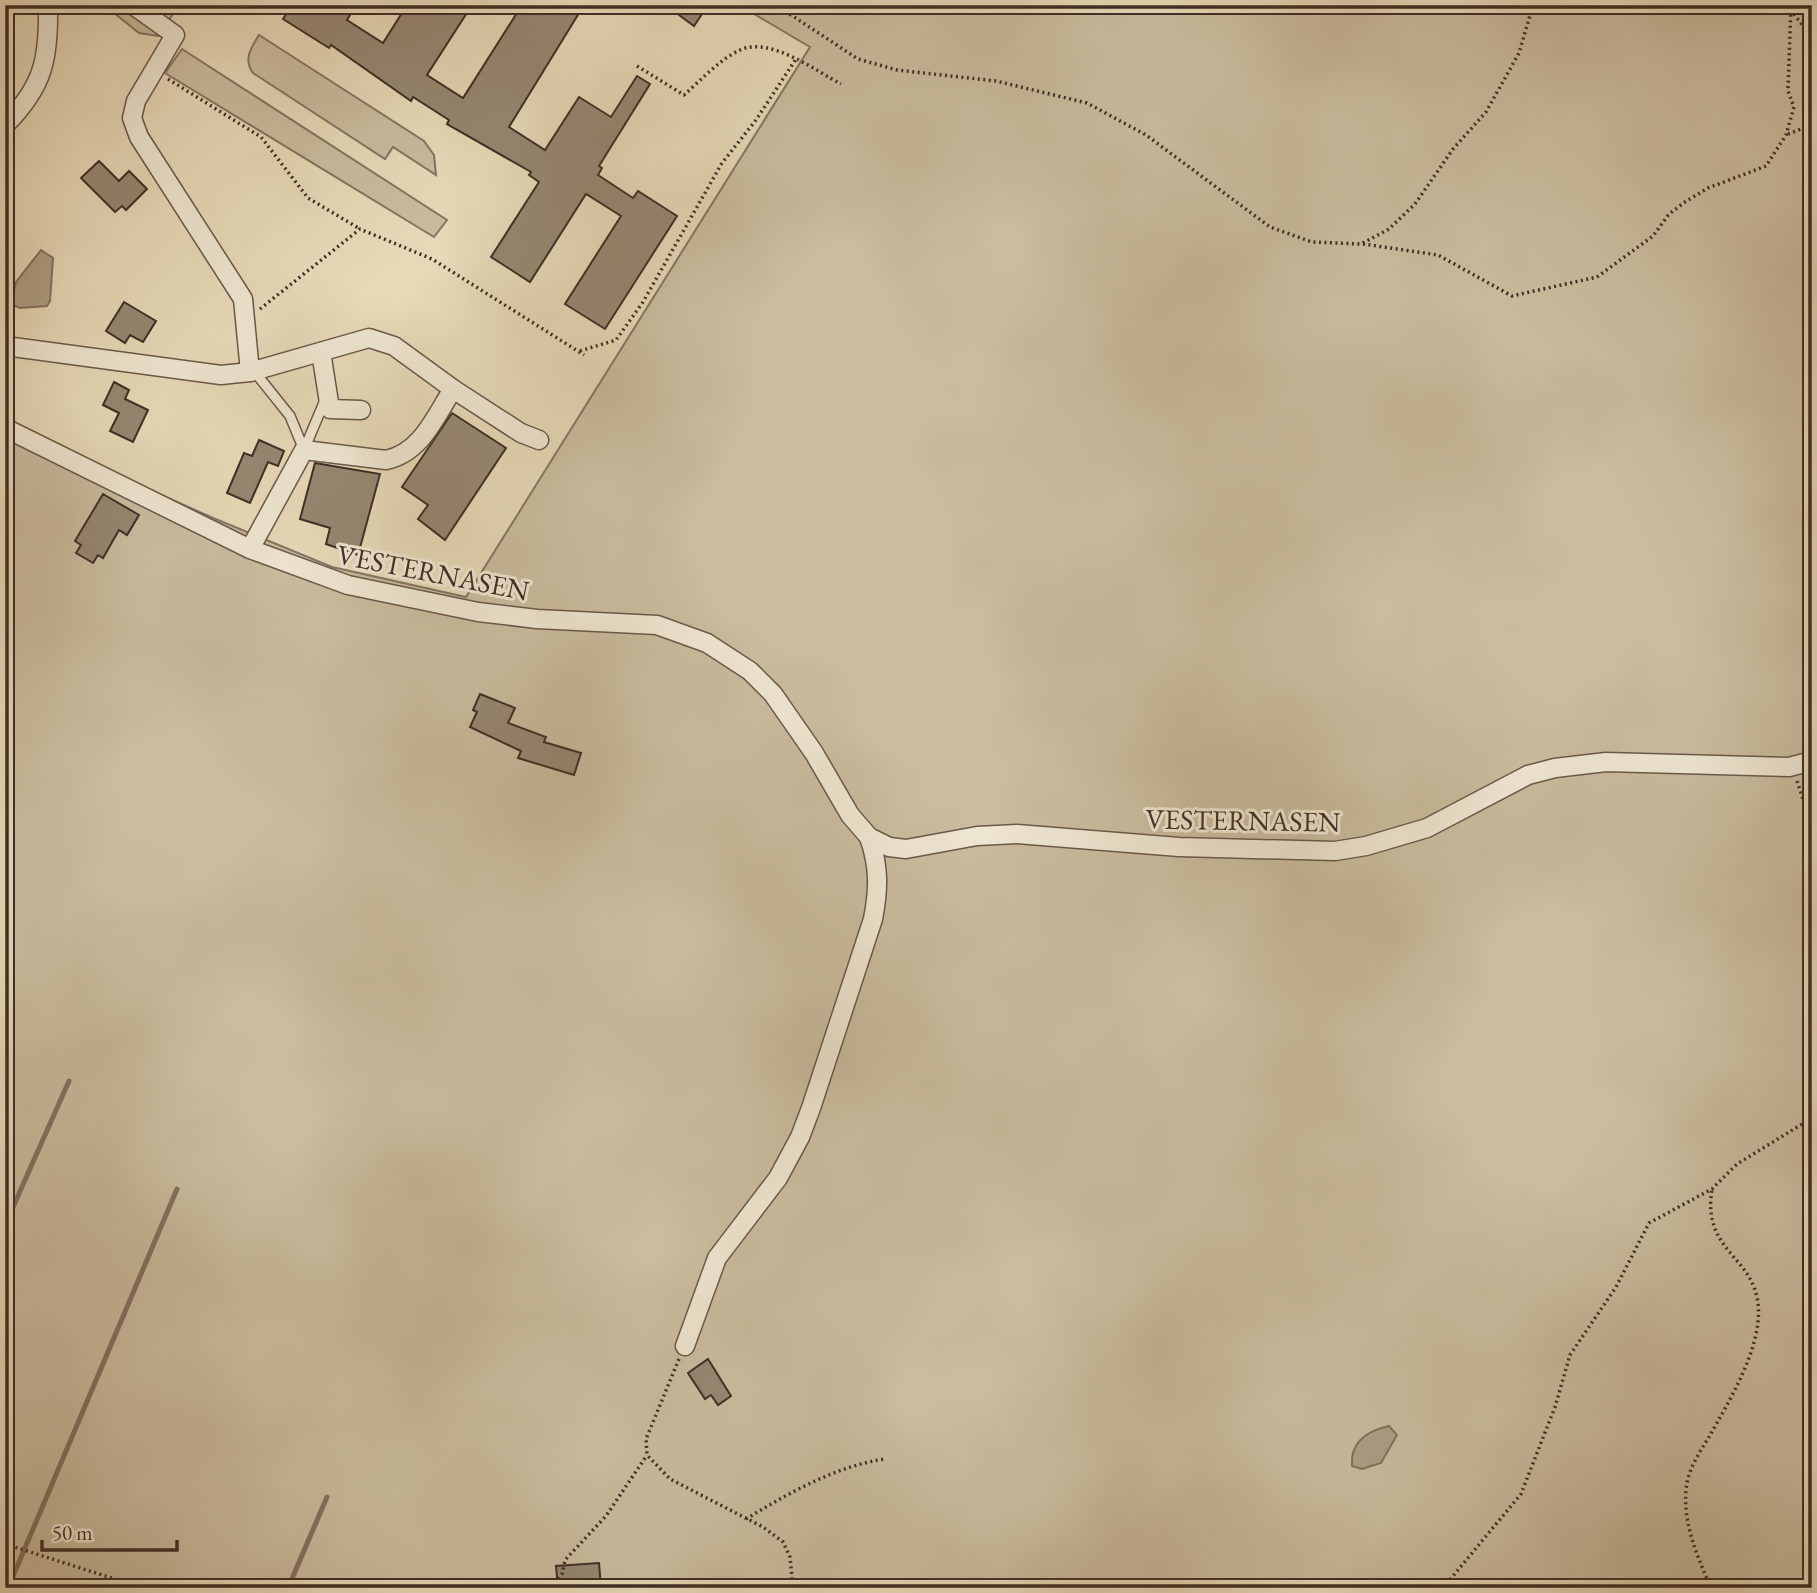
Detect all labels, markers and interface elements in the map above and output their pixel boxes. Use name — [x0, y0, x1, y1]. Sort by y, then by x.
street label: VESTERNASEN — [334, 536, 532, 608]
street label: VESTERNASEN — [1145, 800, 1341, 840]
scale bar — [42, 1509, 177, 1553]
text: 50 m — [52, 1519, 93, 1546]

